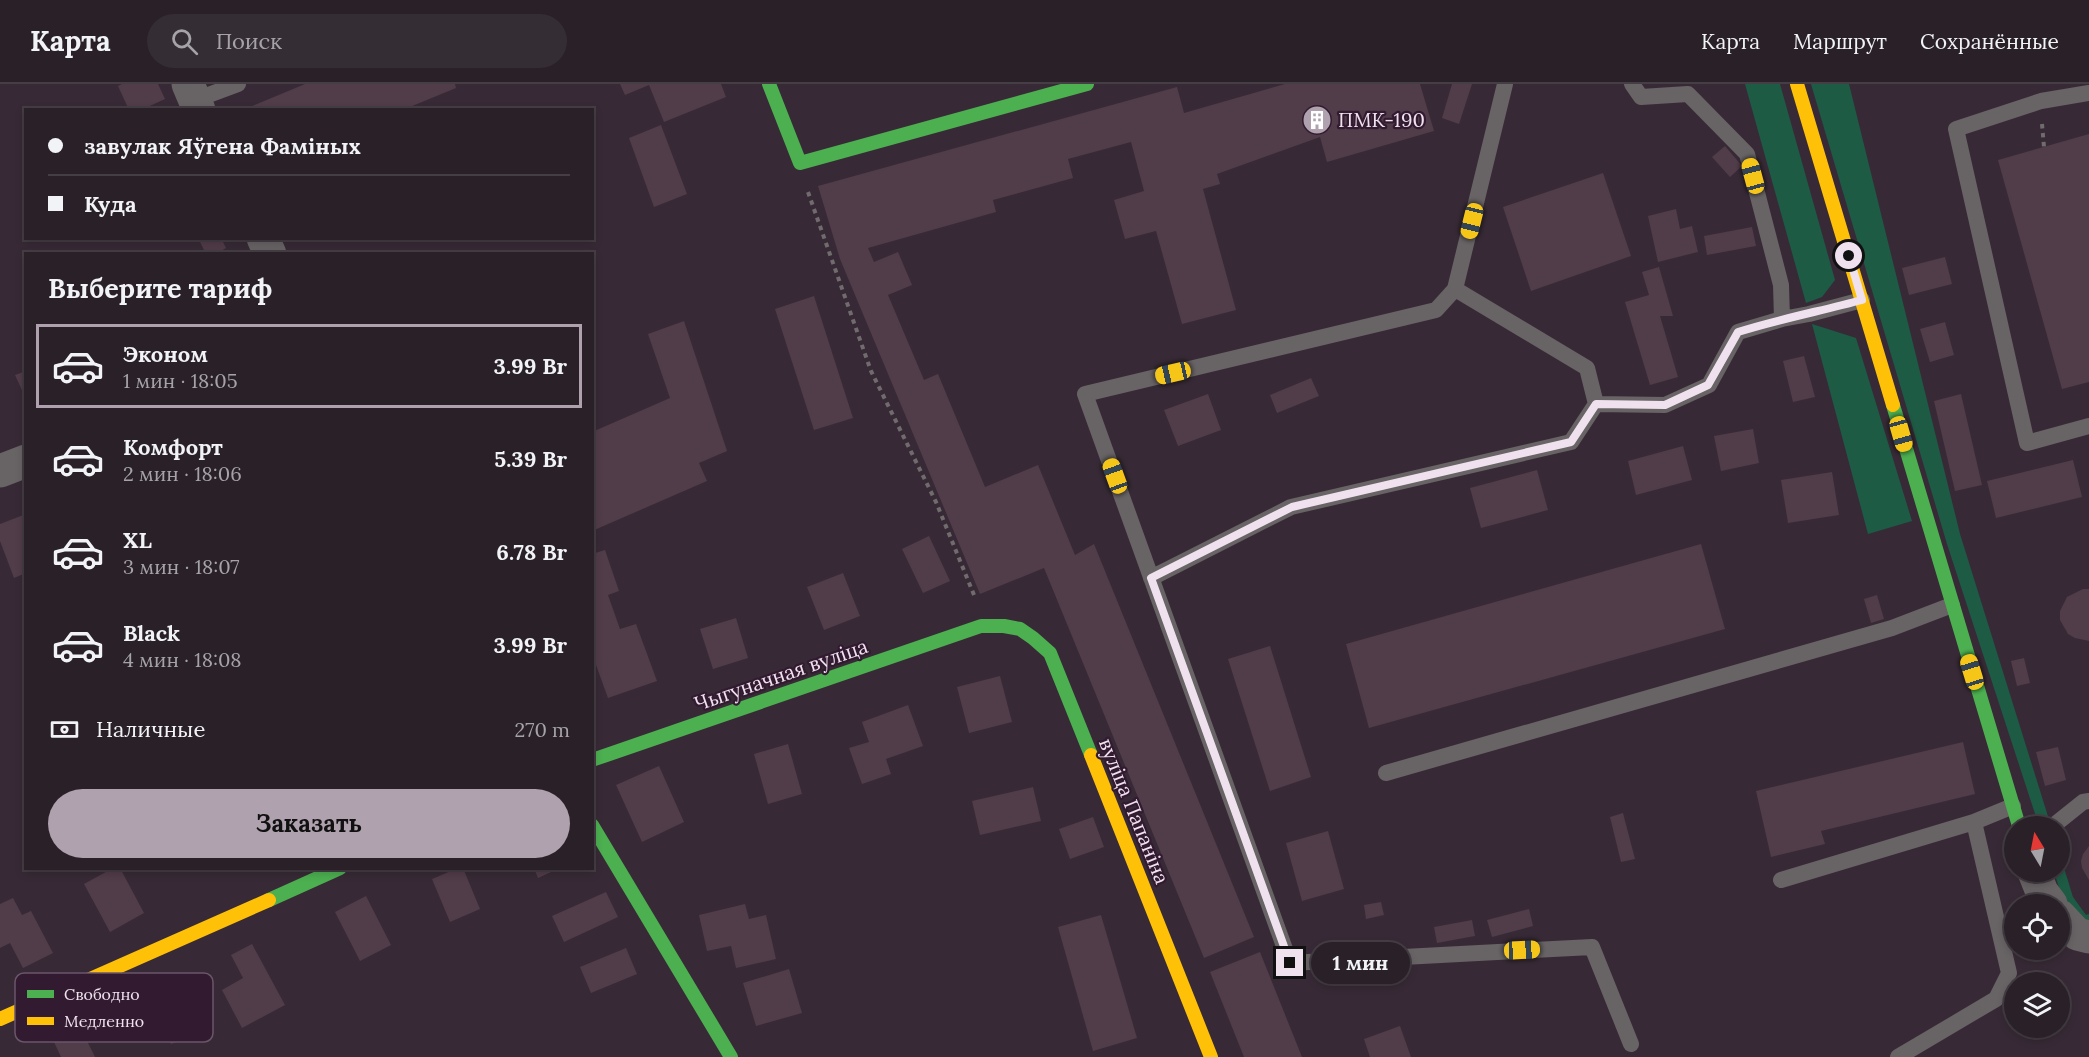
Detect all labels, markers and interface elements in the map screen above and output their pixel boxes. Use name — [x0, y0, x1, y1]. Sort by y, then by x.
search box — [147, 14, 567, 68]
text: Карта — [30, 23, 111, 59]
icon: search — [168, 25, 201, 58]
text: Поиск — [216, 27, 282, 55]
text: Карта — [1701, 28, 1760, 55]
text: Маршрут — [1793, 28, 1887, 55]
text: Сохранённые — [1920, 28, 2059, 55]
building icon: ПМК-190 — [1301, 104, 1333, 136]
place label: ПМК-190 — [1338, 107, 1425, 132]
text: завулак Яўгена Фаміных — [84, 132, 361, 160]
car — [1740, 156, 1766, 196]
text: Куда — [84, 190, 136, 218]
car — [1459, 201, 1485, 241]
route start — [1835, 242, 1862, 269]
text: Выберите тариф — [48, 271, 272, 305]
icon: car — [51, 339, 105, 393]
text: Эконом — [123, 340, 208, 368]
text: 3.99 Br — [494, 352, 567, 380]
car — [1153, 360, 1193, 386]
text: 1 мин · 18:05 — [123, 368, 238, 393]
car — [1887, 414, 1915, 454]
icon: car — [51, 432, 105, 486]
text: Комфорт — [123, 433, 223, 461]
text: 5.39 Br — [494, 445, 567, 473]
car — [1100, 456, 1130, 496]
text: 2 мин · 18:06 — [123, 461, 242, 486]
icon: car — [51, 525, 105, 579]
text: XL — [123, 526, 152, 554]
text: 6.78 Br — [496, 538, 567, 566]
text: 3 мин · 18:07 — [123, 554, 239, 579]
icon: car — [51, 618, 105, 672]
text: Black — [123, 619, 180, 647]
text: 3.99 Br — [494, 631, 567, 659]
street label: Чыгуначная вуліца — [691, 633, 871, 716]
text: 4 мин · 18:08 — [123, 647, 242, 672]
car — [1958, 652, 1986, 692]
icon: cash — [48, 713, 81, 746]
text: Наличные — [96, 715, 205, 743]
text: 270 m — [514, 717, 570, 742]
street label: вуліца Папаніна — [1094, 734, 1175, 887]
button: Заказать — [48, 789, 570, 858]
north arrow — [2004, 816, 2070, 882]
map controls — [2004, 816, 2070, 1038]
button: locate — [2004, 894, 2070, 960]
car — [1504, 940, 1540, 960]
callout: 1 мин — [1311, 942, 1410, 984]
route end — [1276, 949, 1303, 976]
text: 1 мин — [1333, 950, 1388, 975]
button: layers — [2004, 972, 2070, 1038]
legend — [15, 973, 213, 1042]
text: Свободно — [64, 984, 140, 1004]
text: Медленно — [64, 1011, 144, 1031]

